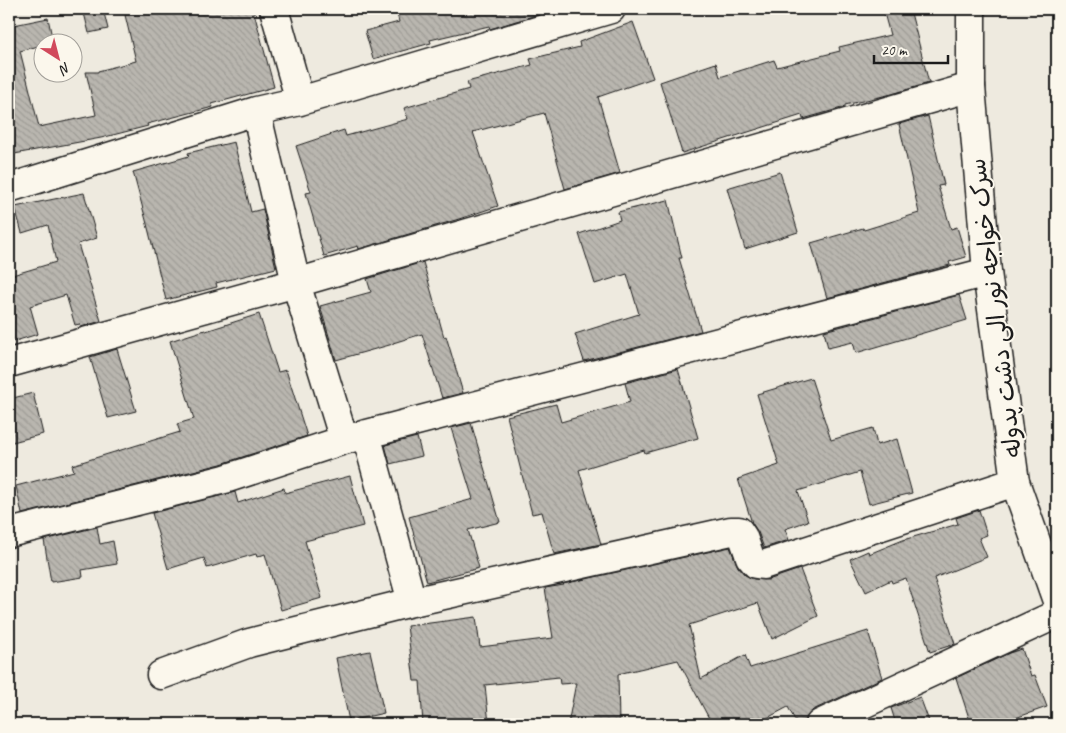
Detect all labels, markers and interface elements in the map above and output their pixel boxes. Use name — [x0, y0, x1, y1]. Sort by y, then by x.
north arrow — [32, 32, 82, 82]
scale bar — [874, 32, 947, 64]
text: 20 m — [881, 41, 908, 60]
text: N — [55, 59, 74, 79]
street label: سرک خواجه نور الی دشت پدوله — [962, 157, 1028, 459]

